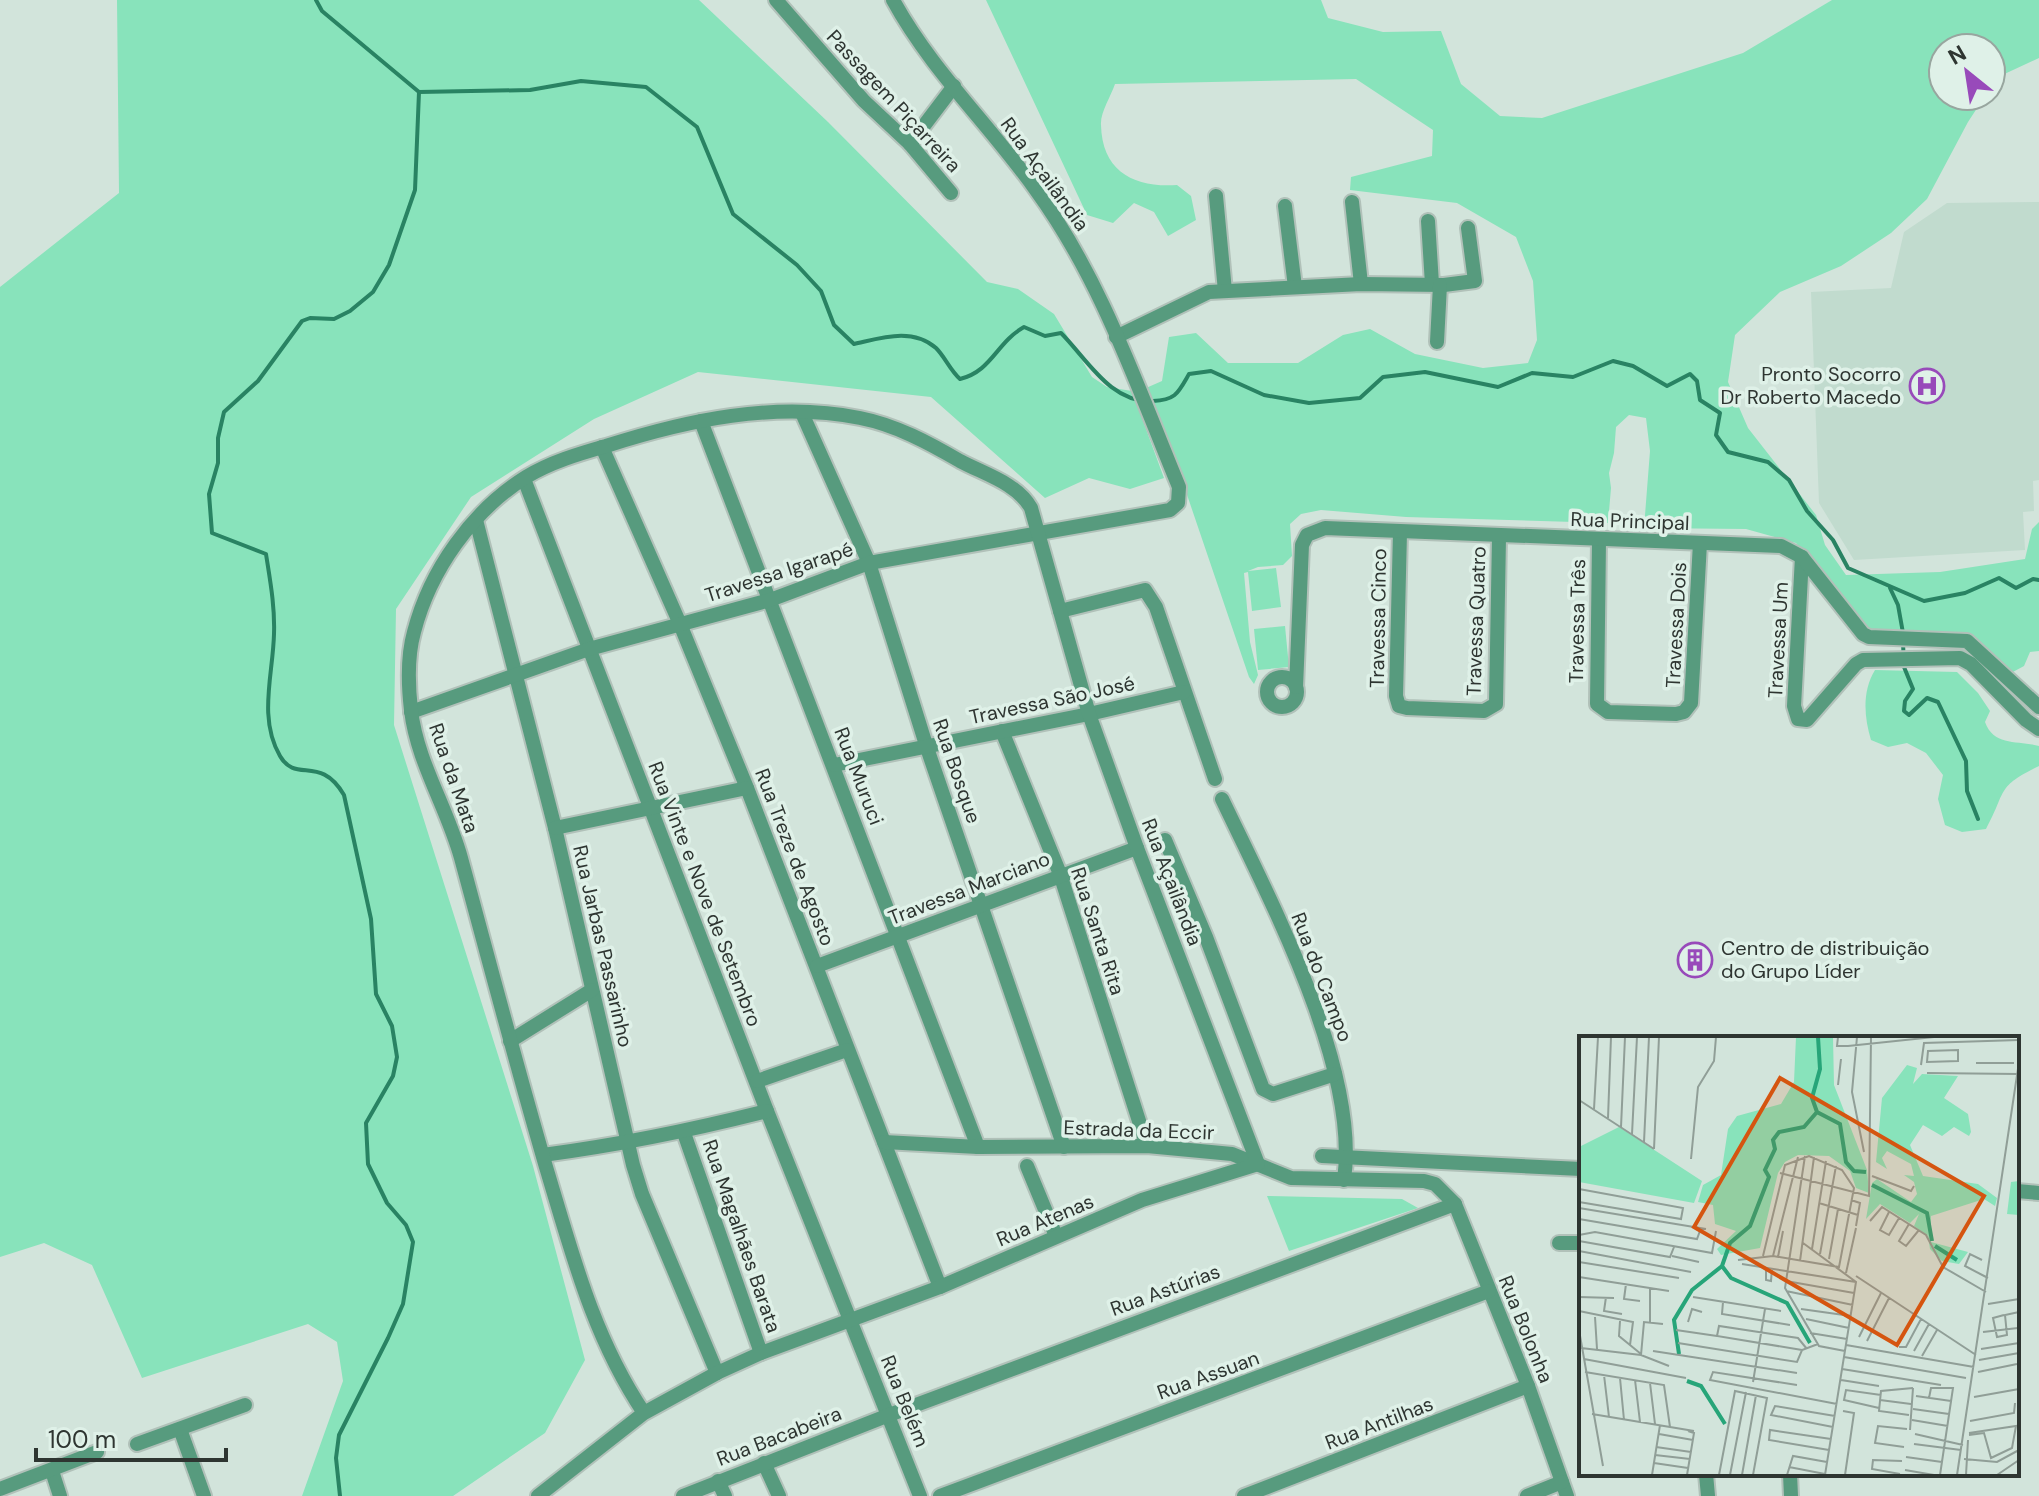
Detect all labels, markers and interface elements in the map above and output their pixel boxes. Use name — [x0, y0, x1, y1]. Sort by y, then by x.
street label: Passagem Piçarreira — [821, 24, 967, 178]
north arrow — [1927, 32, 2007, 112]
text: N — [1943, 39, 1971, 72]
street label: Rua Açailândia — [995, 112, 1095, 236]
place label: Pronto Socorro Dr Roberto Macedo — [1720, 361, 1901, 410]
hospital icon: Pronto Socorro Dr Roberto Macedo — [1908, 367, 1946, 405]
street label: Rua Principal — [1570, 506, 1690, 536]
street label: Travessa Igarapé — [701, 536, 857, 608]
street label: Travessa Quatro — [1460, 546, 1492, 696]
street label: Travessa Cinco — [1364, 548, 1392, 688]
street label: Travessa Três — [1563, 559, 1591, 683]
street label: Travessa Dois — [1660, 561, 1692, 689]
street label: Travessa Um — [1762, 581, 1794, 699]
street label: Travessa São José — [967, 670, 1137, 730]
street label: Rua Bosque — [927, 715, 987, 827]
street label: Rua da Mata — [423, 720, 485, 836]
street label: Rua Muruci — [828, 723, 890, 829]
street label: Rua Vinte e Nove de Setembro — [642, 758, 768, 1030]
street label: Rua Treze de Agosto — [749, 765, 841, 949]
street label: Rua Açailândia — [1136, 815, 1208, 949]
street label: Rua Jarbas Passarinho — [567, 842, 639, 1050]
street label: Travessa Marciano — [885, 845, 1053, 931]
street label: Rua Santa Rita — [1065, 864, 1131, 998]
street label: Rua do Campo — [1285, 909, 1359, 1045]
place label: Centro de distribuição do Grupo Líder — [1721, 935, 1929, 984]
building icon: Centro de distribuição do Grupo Líder — [1676, 941, 1714, 979]
inset map — [1579, 1036, 2019, 1476]
street label: Estrada da Eccir — [1063, 1114, 1215, 1146]
street label: Rua Magalhães Barata — [697, 1136, 787, 1336]
street label: Rua Atenas — [992, 1188, 1098, 1252]
street label: Rua Astúrias — [1107, 1258, 1223, 1322]
street label: Rua Bolonha — [1493, 1271, 1559, 1387]
street label: Rua Assuan — [1153, 1345, 1263, 1405]
street label: Rua Belém — [875, 1351, 935, 1451]
street label: Rua Antilhas — [1321, 1390, 1437, 1456]
street label: Rua Bacabeira — [713, 1400, 845, 1472]
scale bar — [36, 1412, 226, 1462]
text: 100 m — [48, 1424, 116, 1455]

